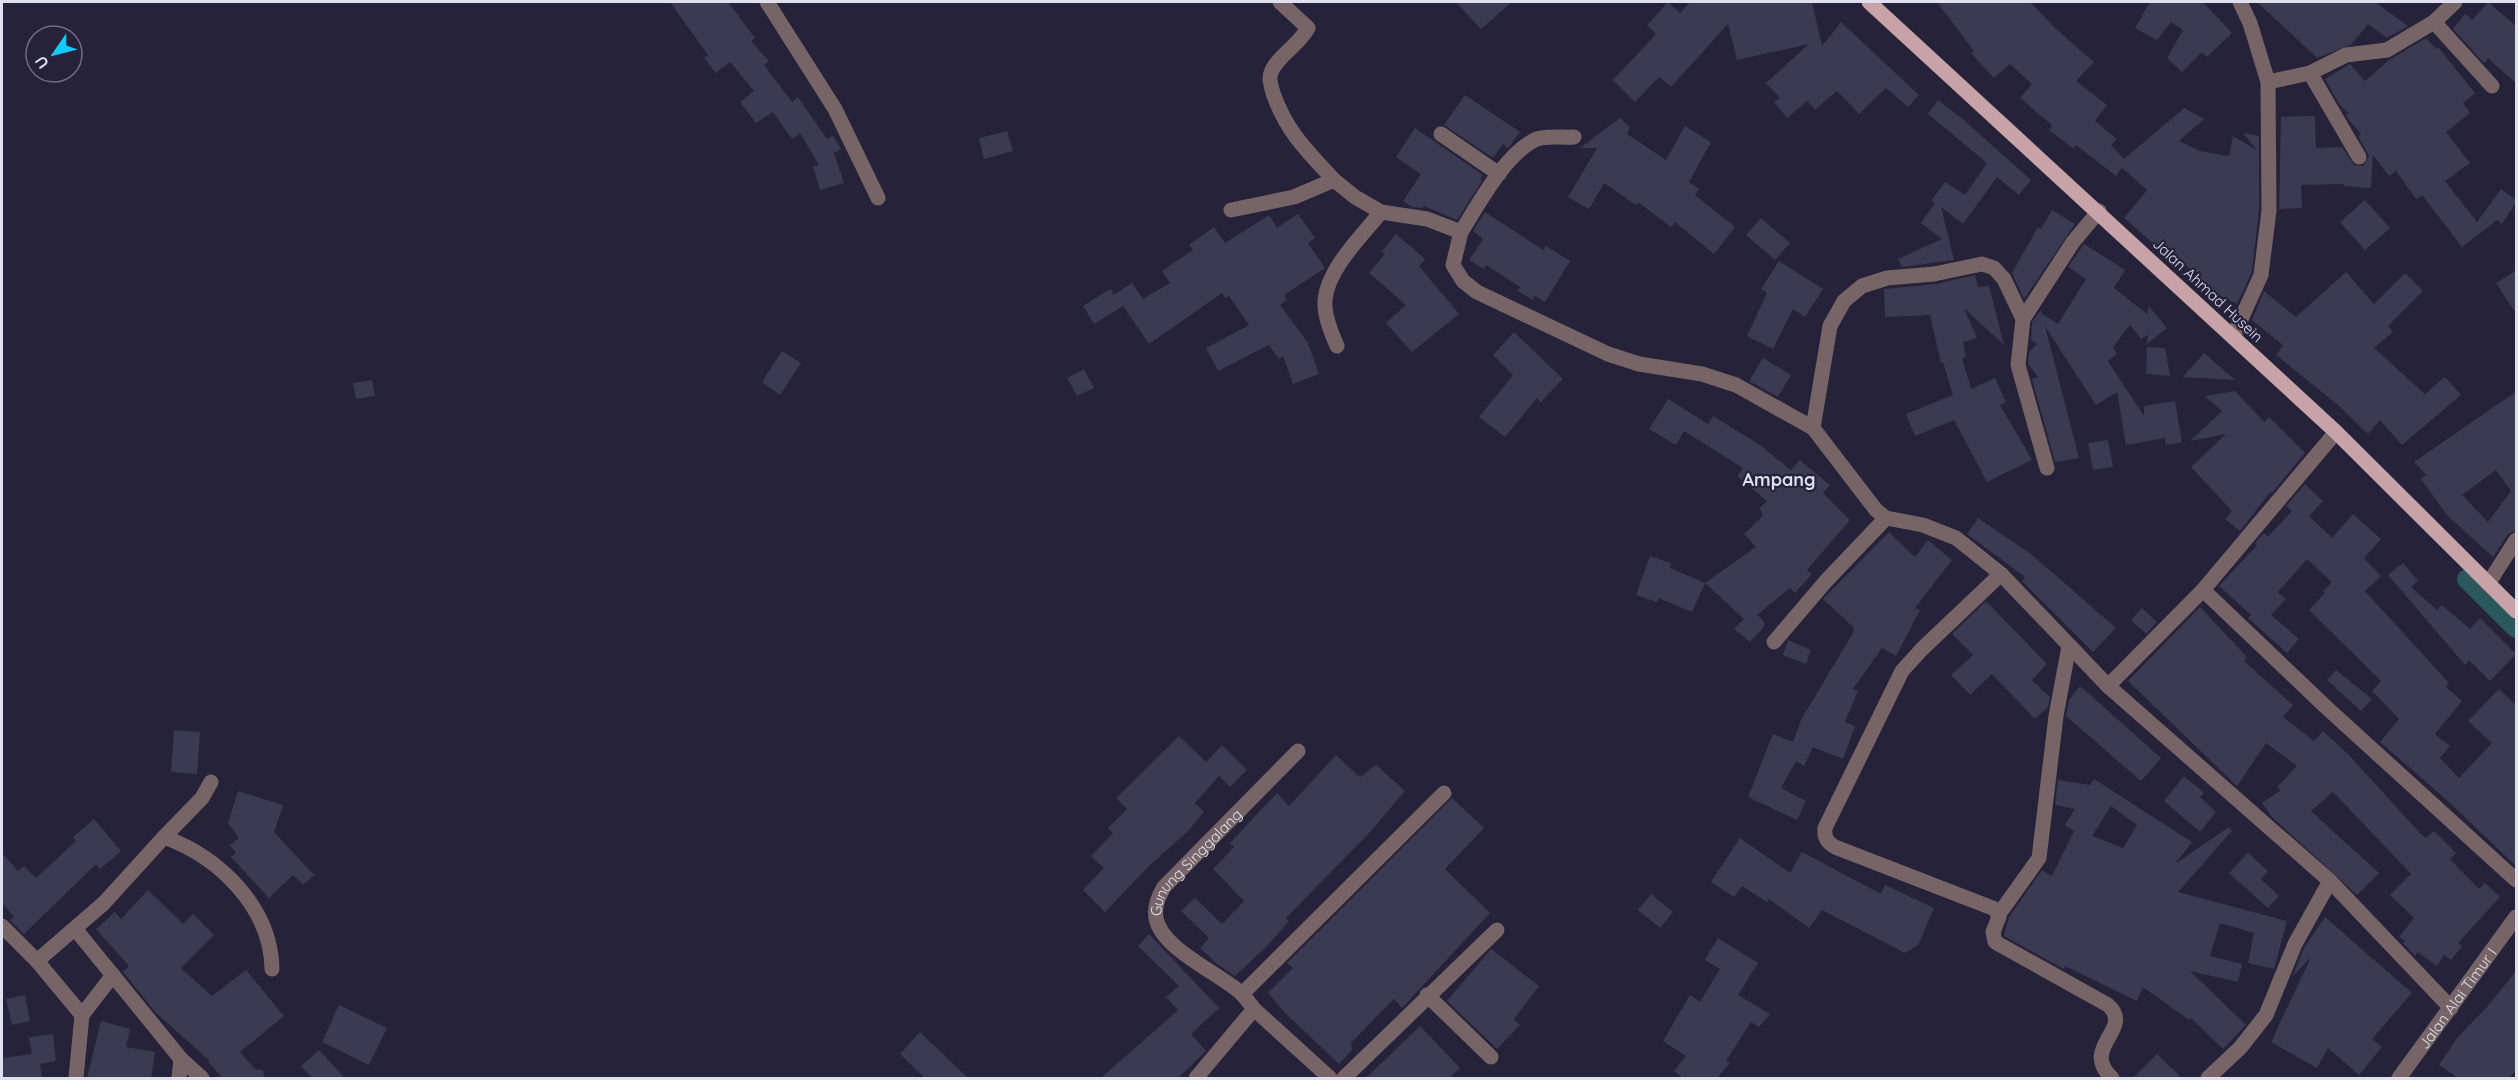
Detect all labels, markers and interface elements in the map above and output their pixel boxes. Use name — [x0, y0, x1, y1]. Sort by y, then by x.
north arrow — [24, 24, 84, 84]
text: U — [30, 52, 53, 73]
street label: Jalan Ahmad Husein — [2149, 234, 2267, 346]
district label: Ampang — [1743, 468, 1815, 491]
street label: Gunung Singgalang — [1146, 804, 1246, 916]
street label: Jalan Alai Timur I — [2414, 943, 2500, 1052]

